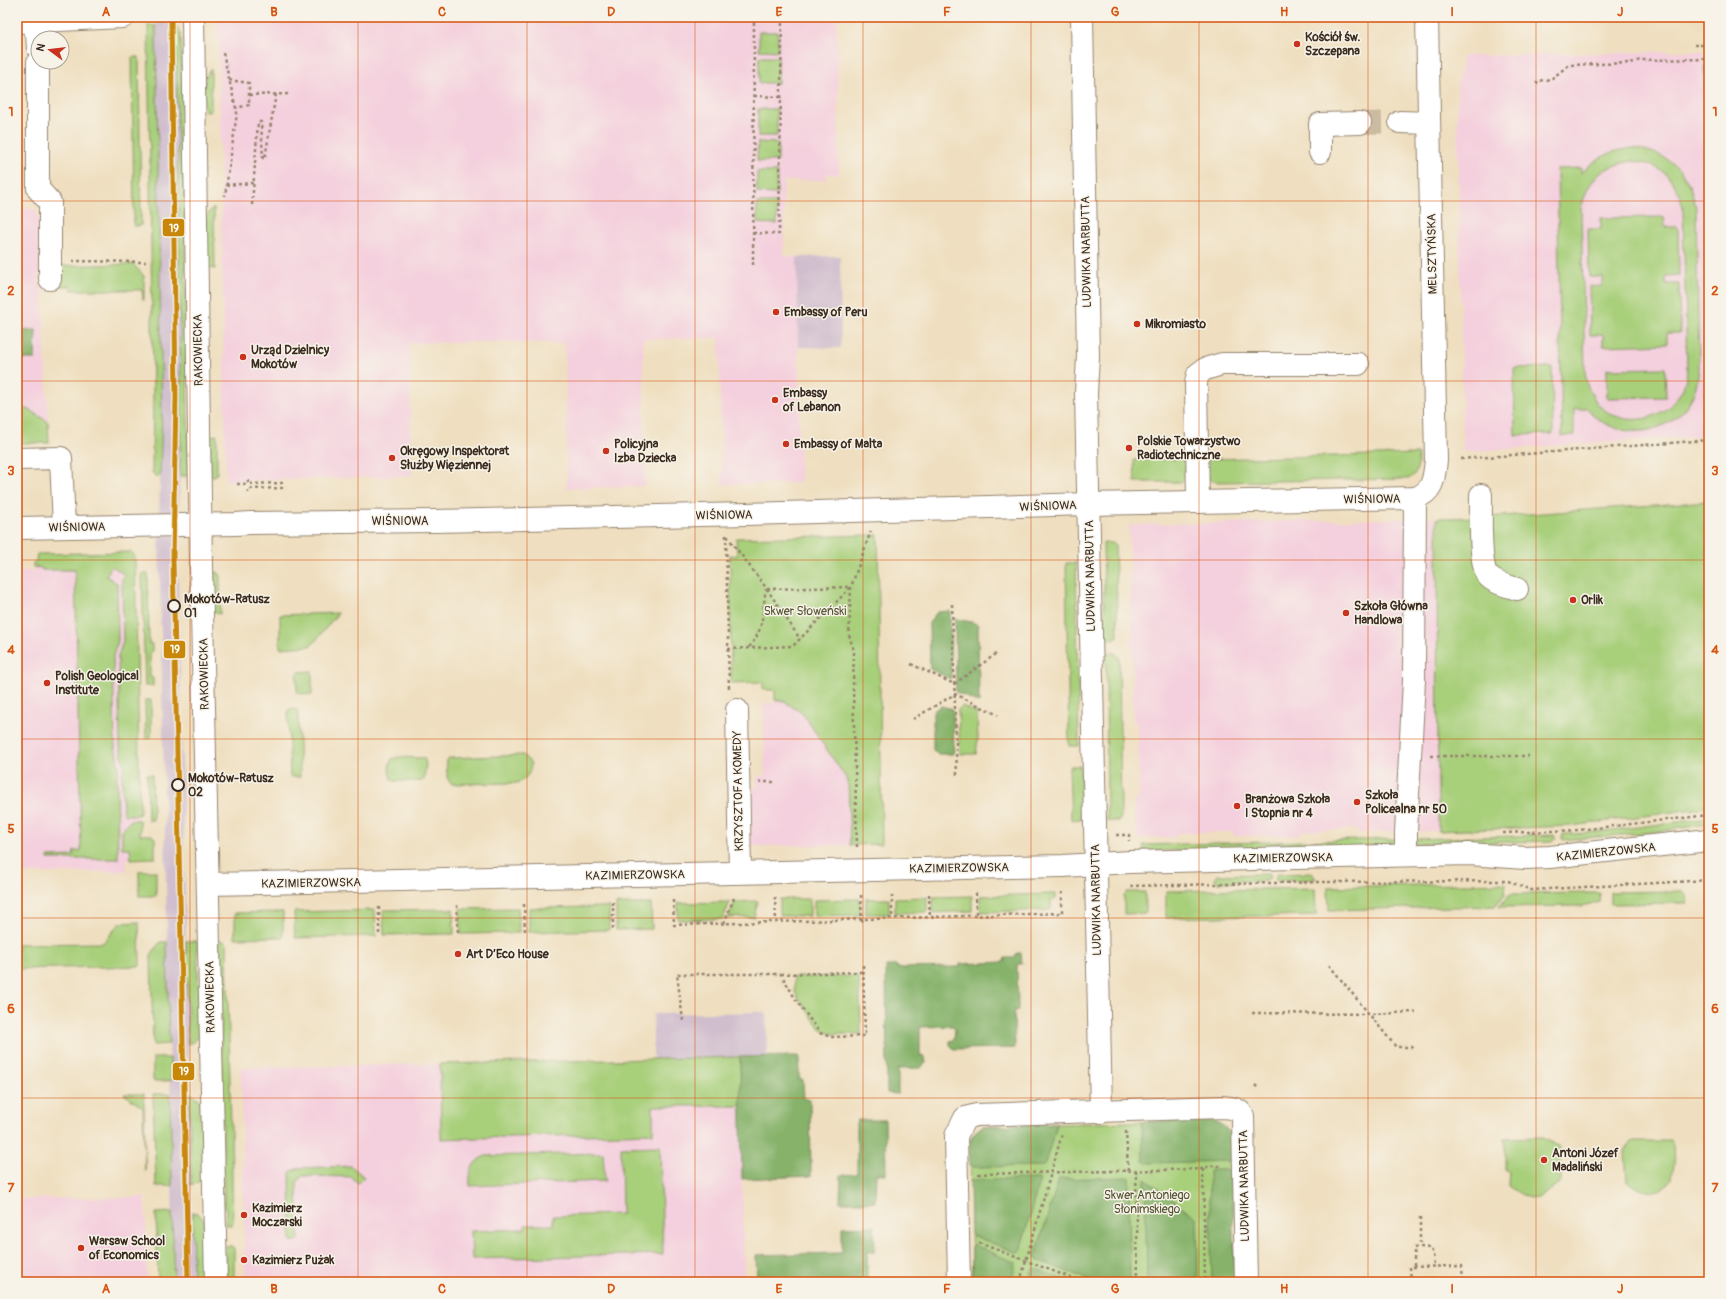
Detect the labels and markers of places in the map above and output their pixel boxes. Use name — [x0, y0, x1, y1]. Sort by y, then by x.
place label: Kościół św. Szczepana — [1305, 30, 1361, 59]
marker: Kościół św. Szczepana — [1292, 39, 1302, 49]
place label: Embassy of Peru — [784, 305, 868, 320]
marker: Embassy of Peru — [771, 307, 781, 317]
place label: Mikromiasto — [1145, 317, 1206, 332]
marker: Mikromiasto — [1132, 319, 1142, 329]
place label: Urząd Dzielnicy Mokotów — [251, 343, 330, 372]
marker: Urząd Dzielnicy Mokotów — [238, 352, 248, 362]
place label: Embassy of Lebanon — [782, 386, 841, 415]
marker: Embassy of Lebanon — [770, 395, 780, 405]
place label: Polskie Towarzystwo Radiotechniczne — [1137, 434, 1241, 463]
place label: Policyjna Izba Dziecka — [614, 437, 677, 466]
place label: Embassy of Malta — [794, 437, 883, 452]
marker: Embassy of Malta — [781, 439, 791, 449]
marker: Polskie Towarzystwo Radiotechniczne — [1124, 443, 1134, 453]
place label: Okręgowy Inspektorat Służby Więziennej — [400, 444, 510, 473]
marker: Policyjna Izba Dziecka — [601, 446, 611, 456]
marker: Okręgowy Inspektorat Służby Więziennej — [387, 453, 397, 463]
place label: Mokotów-Ratusz 01 — [184, 592, 271, 621]
place label: Orlik — [1581, 593, 1604, 608]
marker: Orlik — [1568, 595, 1578, 605]
marker: Mokotów-Ratusz 01 — [167, 599, 181, 613]
place label: Szkoła Główna Handlowa — [1354, 599, 1428, 628]
marker: Szkoła Główna Handlowa — [1341, 608, 1351, 618]
place label: Polish Geological Institute — [55, 669, 139, 698]
marker: Polish Geological Institute — [42, 678, 52, 688]
place label: Mokotów-Ratusz 02 — [188, 771, 275, 800]
marker: Mokotów-Ratusz 02 — [171, 778, 185, 792]
place label: Szkoła Policealna nr 50 — [1365, 788, 1447, 817]
place label: Branżowa Szkoła I Stopnia nr 4 — [1245, 792, 1331, 821]
marker: Szkoła Policealna nr 50 — [1352, 797, 1362, 807]
marker: Branżowa Szkoła I Stopnia nr 4 — [1232, 801, 1242, 811]
place label: Art D’Eco House — [466, 947, 550, 962]
marker: Art D’Eco House — [453, 949, 463, 959]
place label: Antoni Józef Madaliński — [1552, 1146, 1619, 1175]
marker: Antoni Józef Madaliński — [1539, 1155, 1549, 1165]
place label: Kazimierz Moczarski — [252, 1201, 303, 1230]
marker: Kazimierz Moczarski — [239, 1210, 249, 1220]
place label: Warsaw School of Economics — [88, 1234, 165, 1263]
marker: Warsaw School of Economics — [76, 1243, 86, 1253]
place label: Kazimierz Pużak — [252, 1253, 335, 1268]
marker: Kazimierz Pużak — [239, 1255, 249, 1265]

